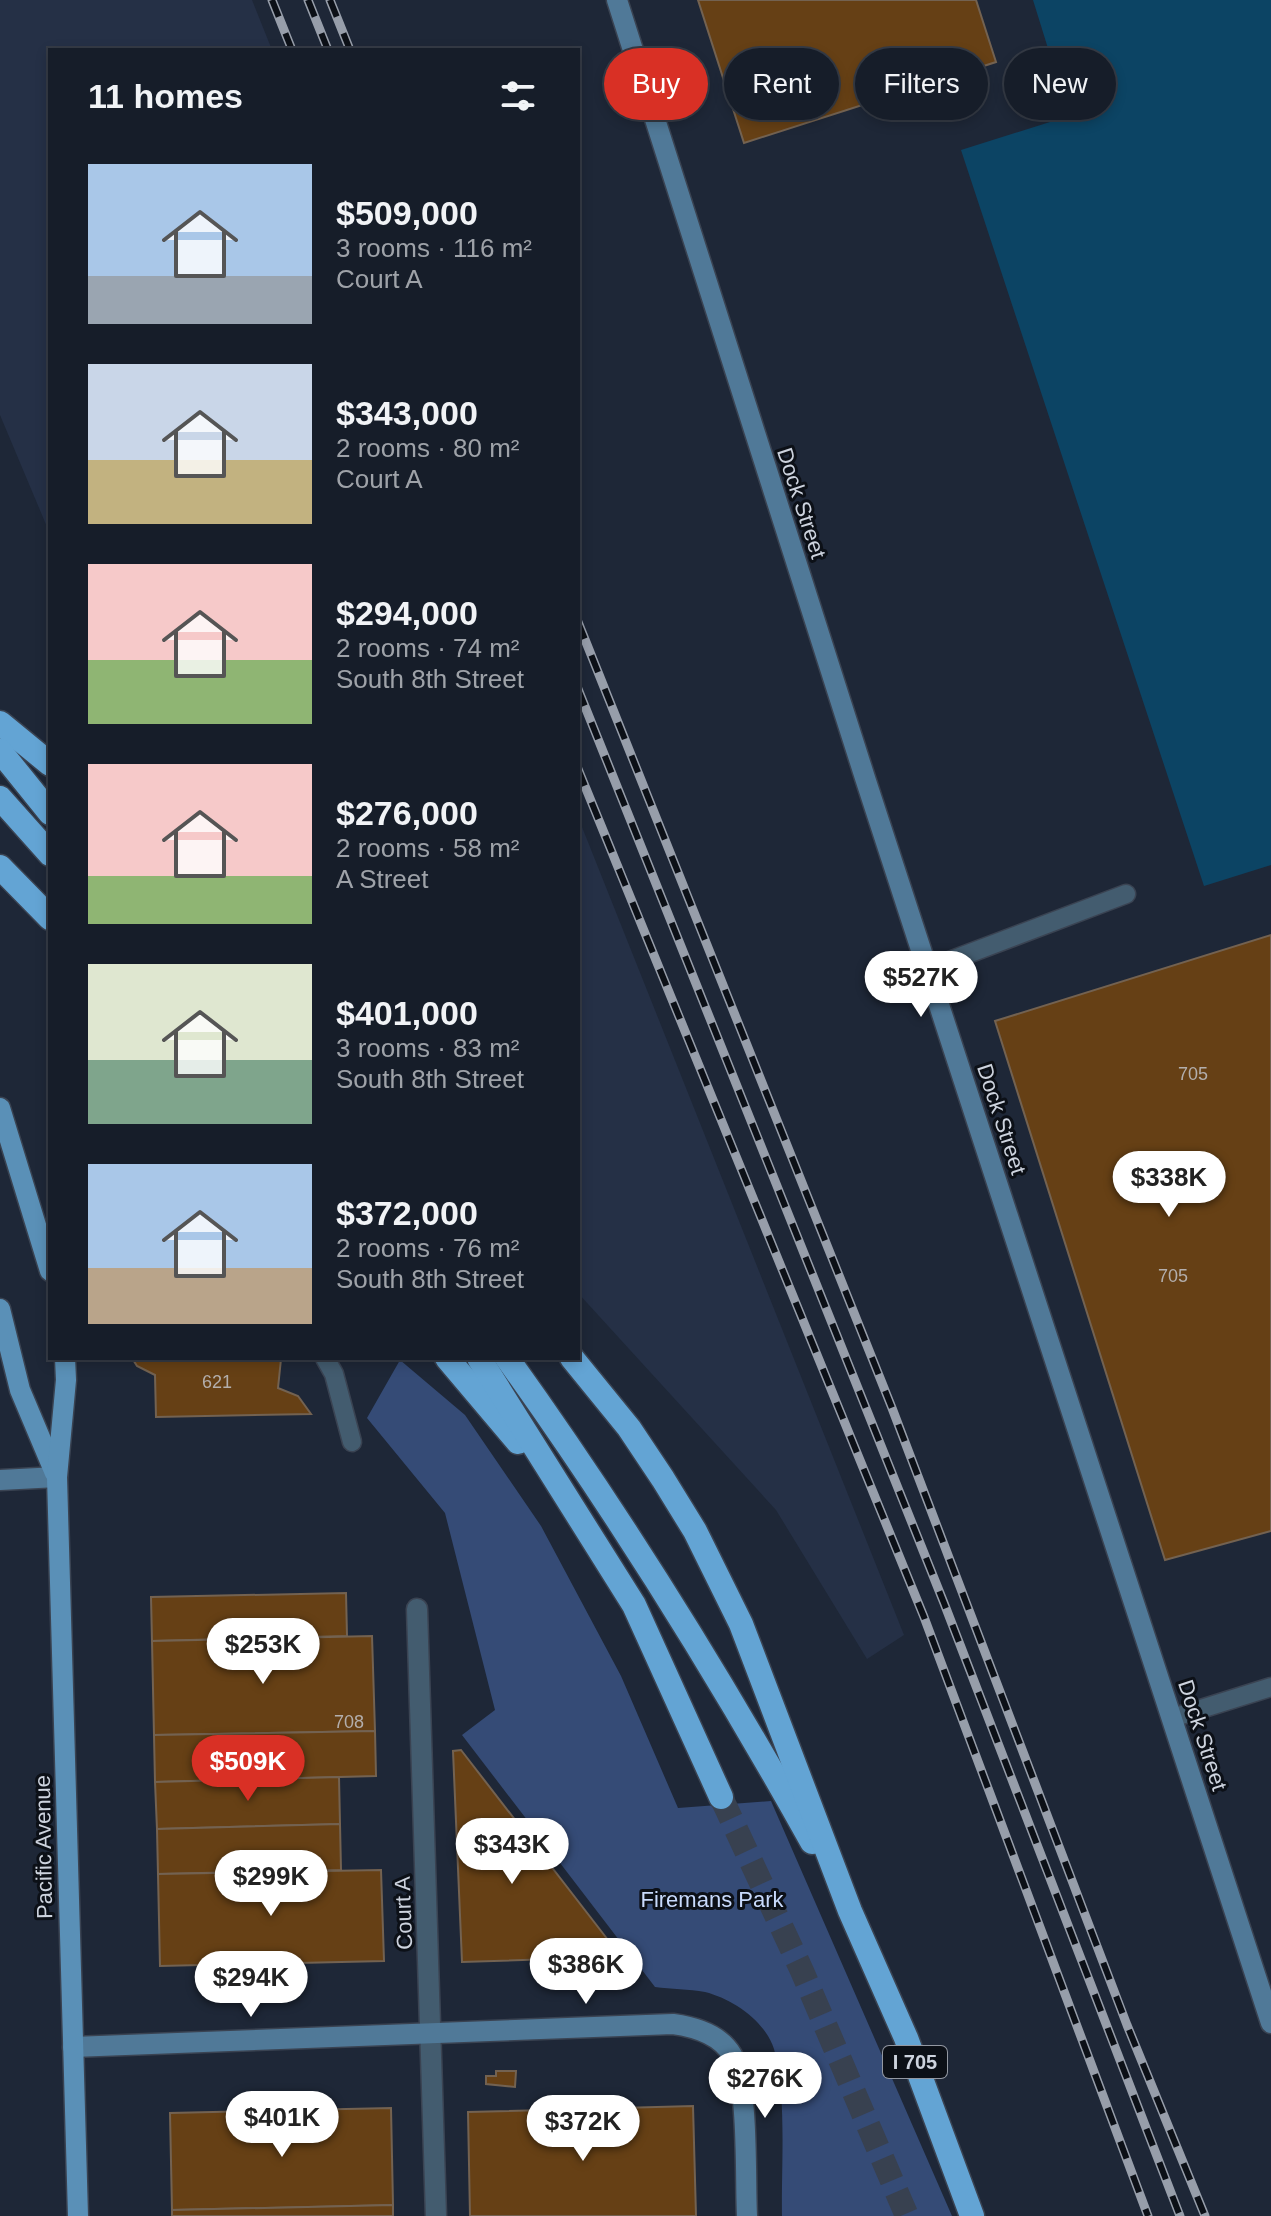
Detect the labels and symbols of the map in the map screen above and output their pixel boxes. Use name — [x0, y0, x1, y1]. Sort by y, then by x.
street label: Dock Street — [772, 445, 831, 562]
pin: $527K — [865, 951, 977, 1019]
street label: Dock Street — [972, 1061, 1031, 1178]
house number: 705 — [1178, 1064, 1208, 1084]
pin: $338K — [1113, 1151, 1225, 1219]
house number: 705 — [1158, 1266, 1188, 1286]
house number: 621 — [202, 1372, 232, 1392]
pin: $253K — [207, 1618, 319, 1686]
street label: Dock Street — [1173, 1677, 1232, 1794]
house number: 708 — [334, 1712, 364, 1732]
pin: $509K — [192, 1735, 304, 1803]
street label: Pacific Avenue — [30, 1775, 57, 1919]
pin: $343K — [456, 1818, 568, 1886]
pin: $299K — [215, 1850, 327, 1918]
street label: Court A — [390, 1876, 417, 1950]
park label: Firemans Park — [640, 1887, 785, 1912]
pin: $386K — [530, 1938, 642, 2006]
pin: $294K — [195, 1951, 307, 2019]
road number: I 705 — [883, 2046, 947, 2078]
pin: $276K — [709, 2052, 821, 2120]
pin: $401K — [226, 2091, 338, 2159]
pin: $372K — [527, 2095, 639, 2163]

